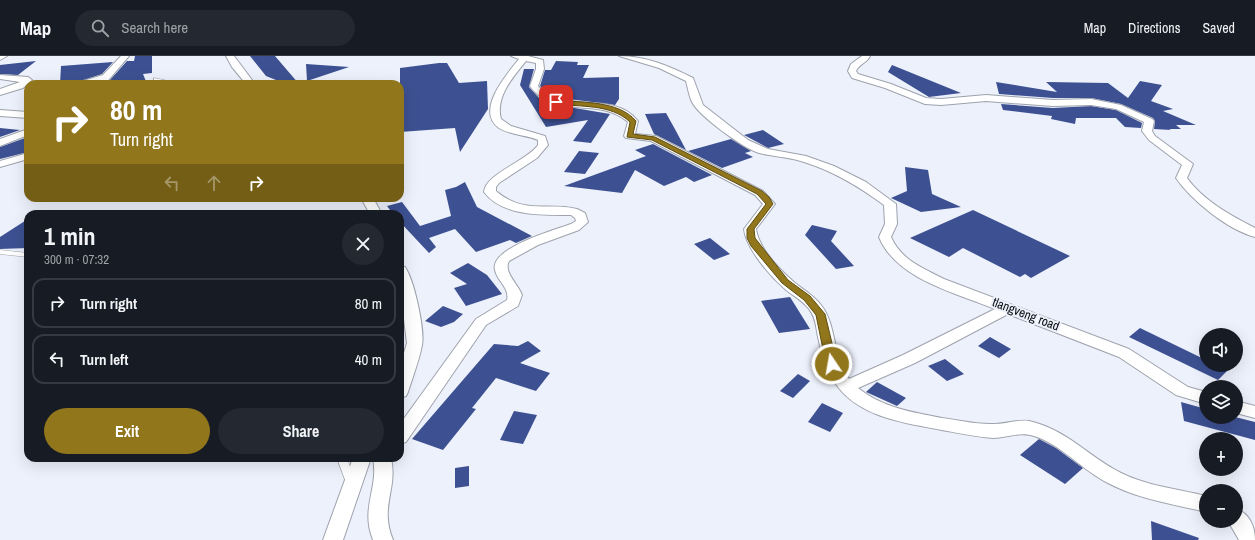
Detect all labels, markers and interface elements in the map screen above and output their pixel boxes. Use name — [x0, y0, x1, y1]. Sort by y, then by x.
search box — [75, 10, 355, 46]
text: Map — [20, 15, 51, 41]
icon: search — [89, 17, 111, 39]
text: Search here — [121, 17, 188, 38]
text: Map — [1084, 19, 1106, 37]
text: Directions — [1128, 19, 1180, 37]
text: Saved — [1202, 19, 1235, 37]
pin — [539, 85, 573, 119]
text: 80 m — [110, 91, 162, 129]
icon: arrive — [545, 91, 567, 113]
icon: right — [44, 96, 96, 148]
text: Turn right — [110, 127, 173, 152]
icon: left — [161, 172, 183, 194]
icon: ahead — [203, 172, 225, 194]
icon: right — [245, 172, 267, 194]
text: 1 min — [44, 220, 95, 252]
button: close — [342, 223, 384, 265]
text: 300 m · 07:32 — [44, 251, 109, 268]
icon: right — [46, 292, 68, 314]
text: Turn right — [80, 293, 137, 314]
text: 80 m — [355, 293, 382, 314]
street label: tlangveng road — [990, 293, 1062, 335]
map controls — [1199, 328, 1243, 528]
button: sound — [1199, 328, 1243, 372]
position arrow — [811, 343, 853, 385]
icon: left — [46, 348, 68, 370]
text: Turn left — [80, 349, 128, 370]
text: 40 m — [355, 349, 382, 370]
button: layers — [1199, 380, 1243, 424]
button: Exit — [44, 408, 210, 454]
button: Share — [218, 408, 384, 454]
button: + — [1199, 432, 1243, 476]
button: − — [1199, 484, 1243, 528]

